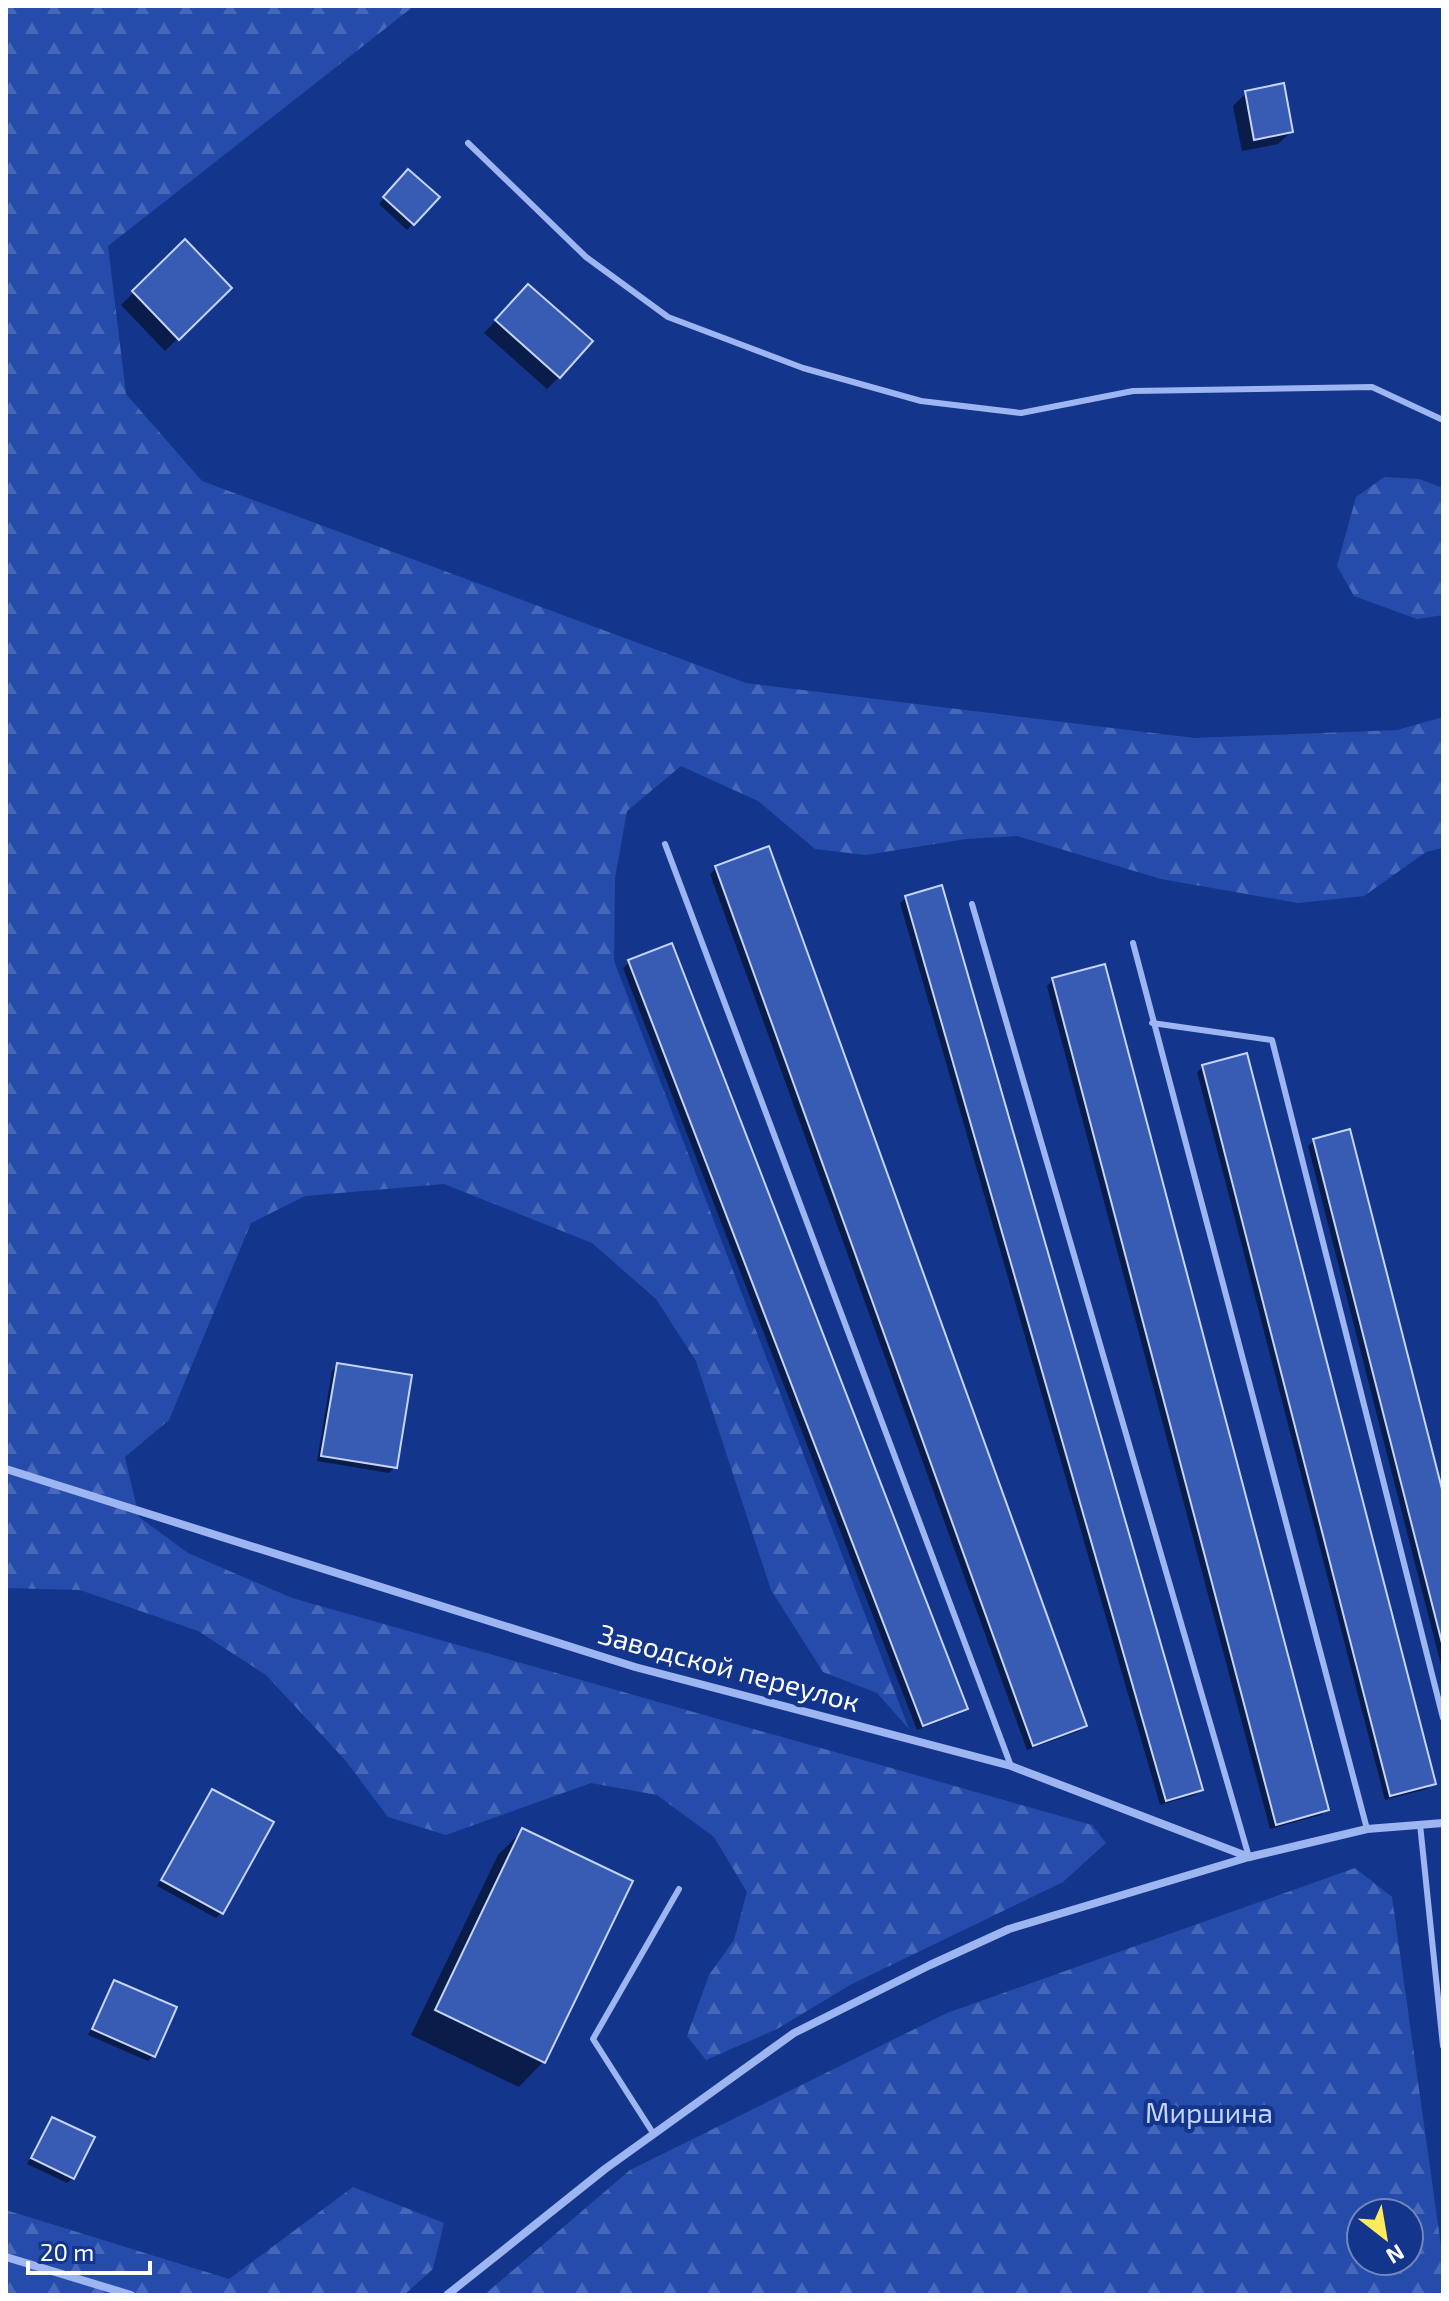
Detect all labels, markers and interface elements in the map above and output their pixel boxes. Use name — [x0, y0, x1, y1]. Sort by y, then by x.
street label: Заводской переулок — [595, 1616, 864, 1718]
park label: Миршина — [1145, 2095, 1273, 2129]
north arrow — [1345, 2197, 1425, 2277]
scale bar — [28, 2225, 150, 2275]
text: 20 m — [40, 2237, 94, 2266]
text: N — [1382, 2240, 1409, 2270]

